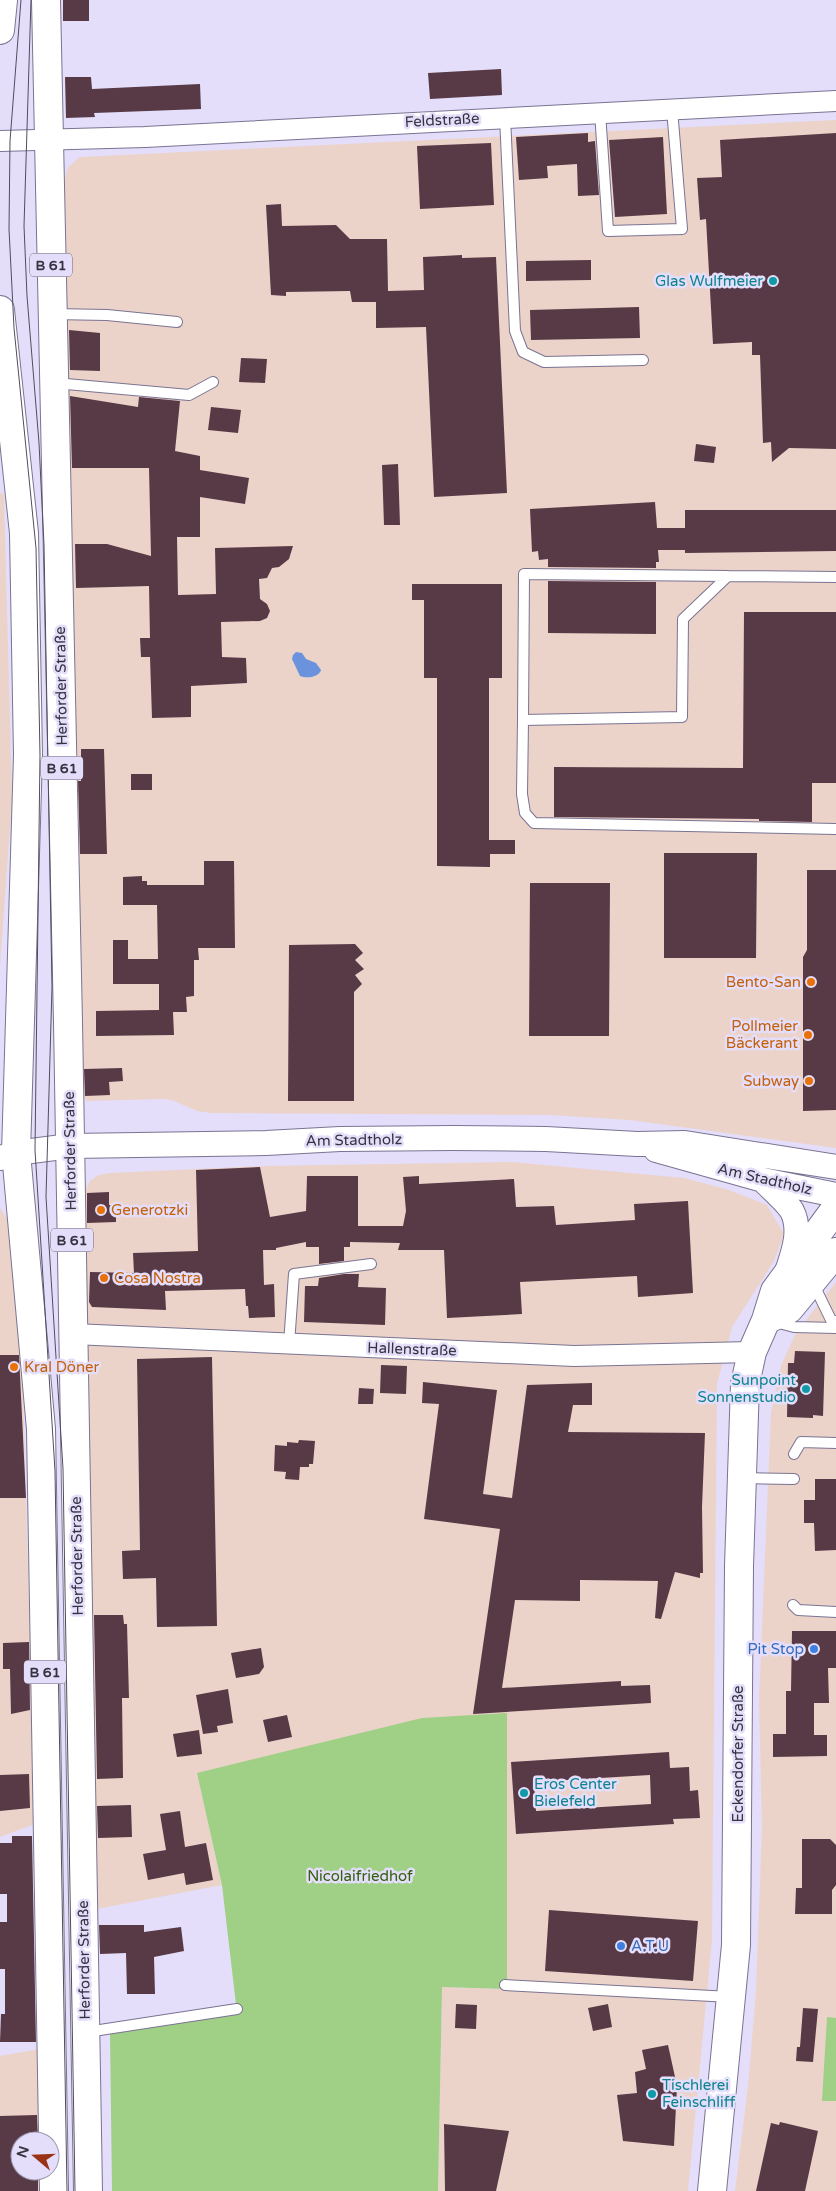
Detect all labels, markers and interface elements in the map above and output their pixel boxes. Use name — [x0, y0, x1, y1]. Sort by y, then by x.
street label: Feldstraße — [404, 109, 480, 131]
road number: B 61 — [30, 254, 72, 276]
place label: Glas Wulfmeier — [655, 272, 763, 290]
marker: Glas Wulfmeier — [767, 275, 779, 287]
street label: Herforder Straße — [51, 626, 71, 746]
road number: B 61 — [41, 756, 83, 780]
place label: Bento-San — [726, 973, 801, 991]
marker: Bento-San — [805, 976, 817, 988]
place label: Pollmeier Bäckerant — [726, 1017, 798, 1052]
marker: Pollmeier Bäckerant — [802, 1029, 814, 1041]
place label: Subway — [743, 1072, 799, 1090]
marker: Subway — [803, 1075, 815, 1087]
street label: Herforder Straße — [60, 1091, 80, 1211]
street label: Am Stadtholz — [306, 1130, 402, 1150]
street label: Am Stadtholz — [716, 1159, 814, 1199]
place label: Generotzki — [111, 1201, 188, 1219]
marker: Generotzki — [95, 1204, 107, 1216]
road number: B 61 — [51, 1228, 93, 1252]
place label: Cosa Nostra — [114, 1269, 201, 1287]
marker: Cosa Nostra — [98, 1272, 110, 1284]
street label: Hallenstraße — [367, 1338, 457, 1360]
place label: Kral Döner — [24, 1358, 100, 1376]
marker: Kral Döner — [8, 1361, 20, 1373]
place label: Sunpoint Sonnenstudio — [697, 1371, 796, 1406]
marker: Sunpoint Sonnenstudio — [800, 1383, 812, 1395]
street label: Herforder Straße — [67, 1496, 87, 1616]
place label: Pit Stop — [748, 1640, 804, 1658]
marker: Pit Stop — [808, 1643, 820, 1655]
road number: B 61 — [24, 1660, 66, 1684]
street label: Eckendorfer Straße — [729, 1685, 747, 1823]
place label: Eros Center Bielefeld — [534, 1775, 617, 1810]
marker: Eros Center Bielefeld — [518, 1787, 530, 1799]
park label: Nicolaifriedhof — [307, 1867, 413, 1885]
street label: Herforder Straße — [74, 1900, 94, 2020]
place label: A.T.U — [631, 1937, 669, 1955]
marker: A.T.U — [615, 1940, 627, 1952]
place label: Tischlerei Feinschliff — [662, 2076, 736, 2111]
marker: Tischlerei Feinschliff — [646, 2088, 658, 2100]
north arrow — [10, 2131, 60, 2181]
text: N — [13, 2144, 33, 2160]

